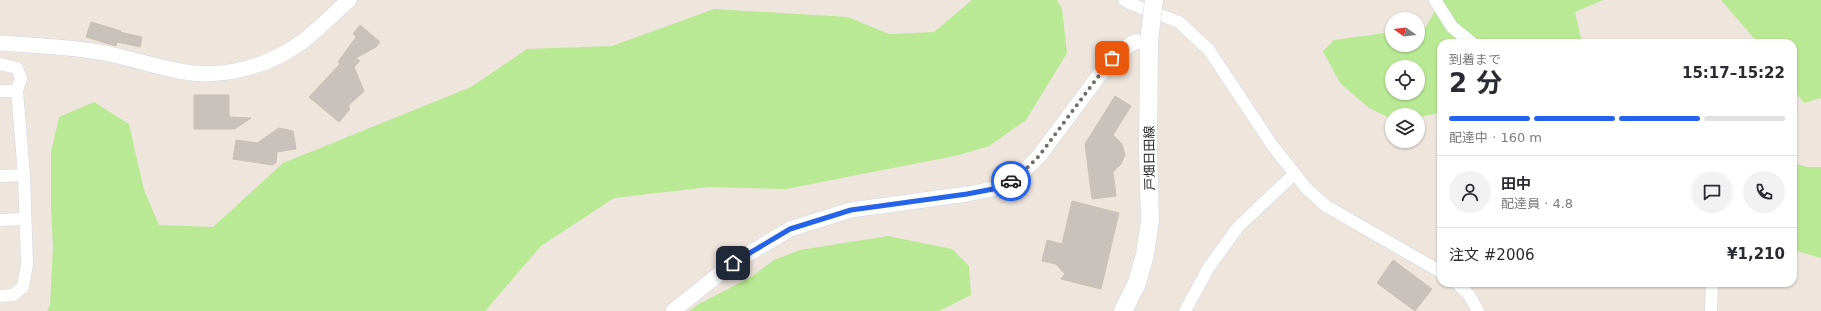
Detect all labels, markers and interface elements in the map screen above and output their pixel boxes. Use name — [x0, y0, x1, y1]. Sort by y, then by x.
north arrow — [1385, 12, 1425, 52]
map controls — [1385, 12, 1425, 148]
pin — [1095, 41, 1129, 75]
icon: bag — [1101, 47, 1123, 69]
text: 到着まで — [1449, 52, 1501, 67]
button: locate — [1385, 60, 1425, 100]
text: 15:17–15:22 — [1682, 64, 1785, 82]
text: 2 分 — [1449, 68, 1502, 98]
button: layers — [1385, 108, 1425, 148]
street label: 戸畑日田線 — [1141, 125, 1158, 191]
text: 配達中 · 160 m — [1449, 130, 1542, 145]
courier — [991, 161, 1031, 201]
icon: car — [1000, 170, 1022, 192]
button: person — [1449, 171, 1491, 213]
button: chat — [1691, 171, 1733, 213]
button: phone — [1743, 171, 1785, 213]
text: 田中 — [1501, 175, 1531, 193]
text: 配達員 · 4.8 — [1501, 196, 1573, 211]
text: ¥1,210 — [1727, 245, 1785, 263]
pin — [716, 246, 750, 280]
text: 注文 #2006 — [1449, 246, 1535, 264]
icon: home — [722, 252, 744, 274]

